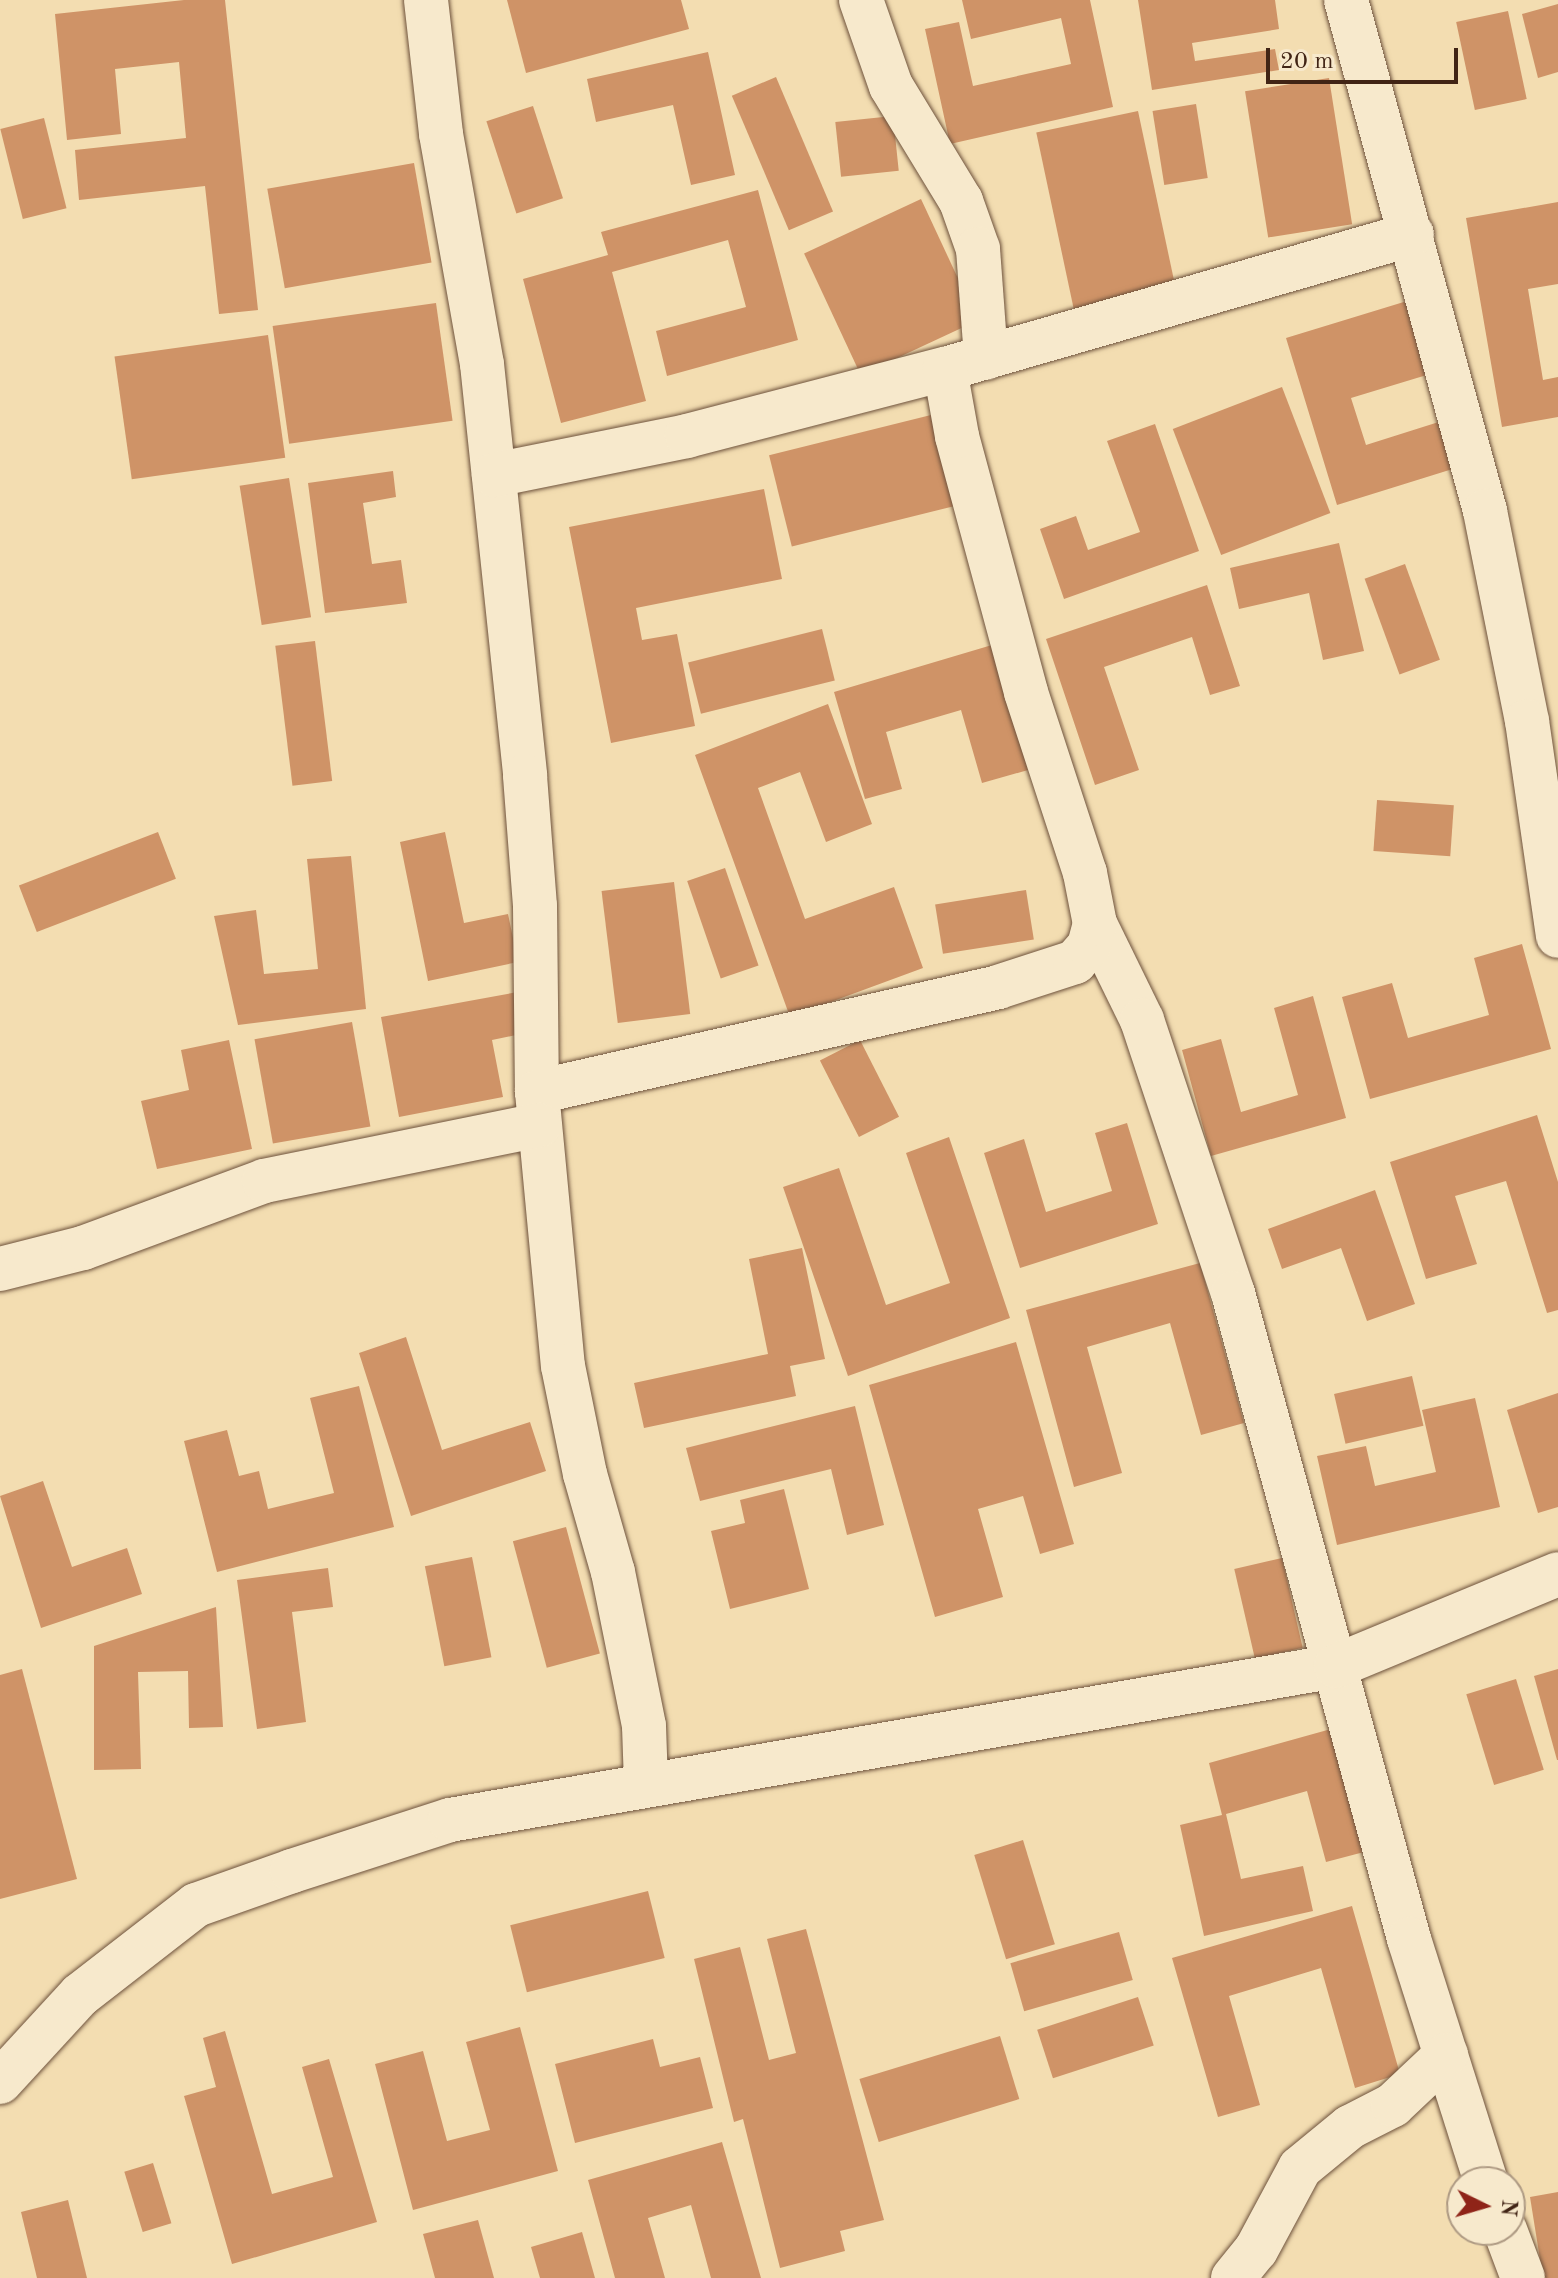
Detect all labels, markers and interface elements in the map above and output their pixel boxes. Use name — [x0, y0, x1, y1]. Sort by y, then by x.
scale bar — [1270, 32, 1462, 82]
text: 20 m — [1280, 50, 1334, 74]
north arrow — [1446, 2166, 1526, 2246]
text: N — [1496, 2199, 1520, 2217]

